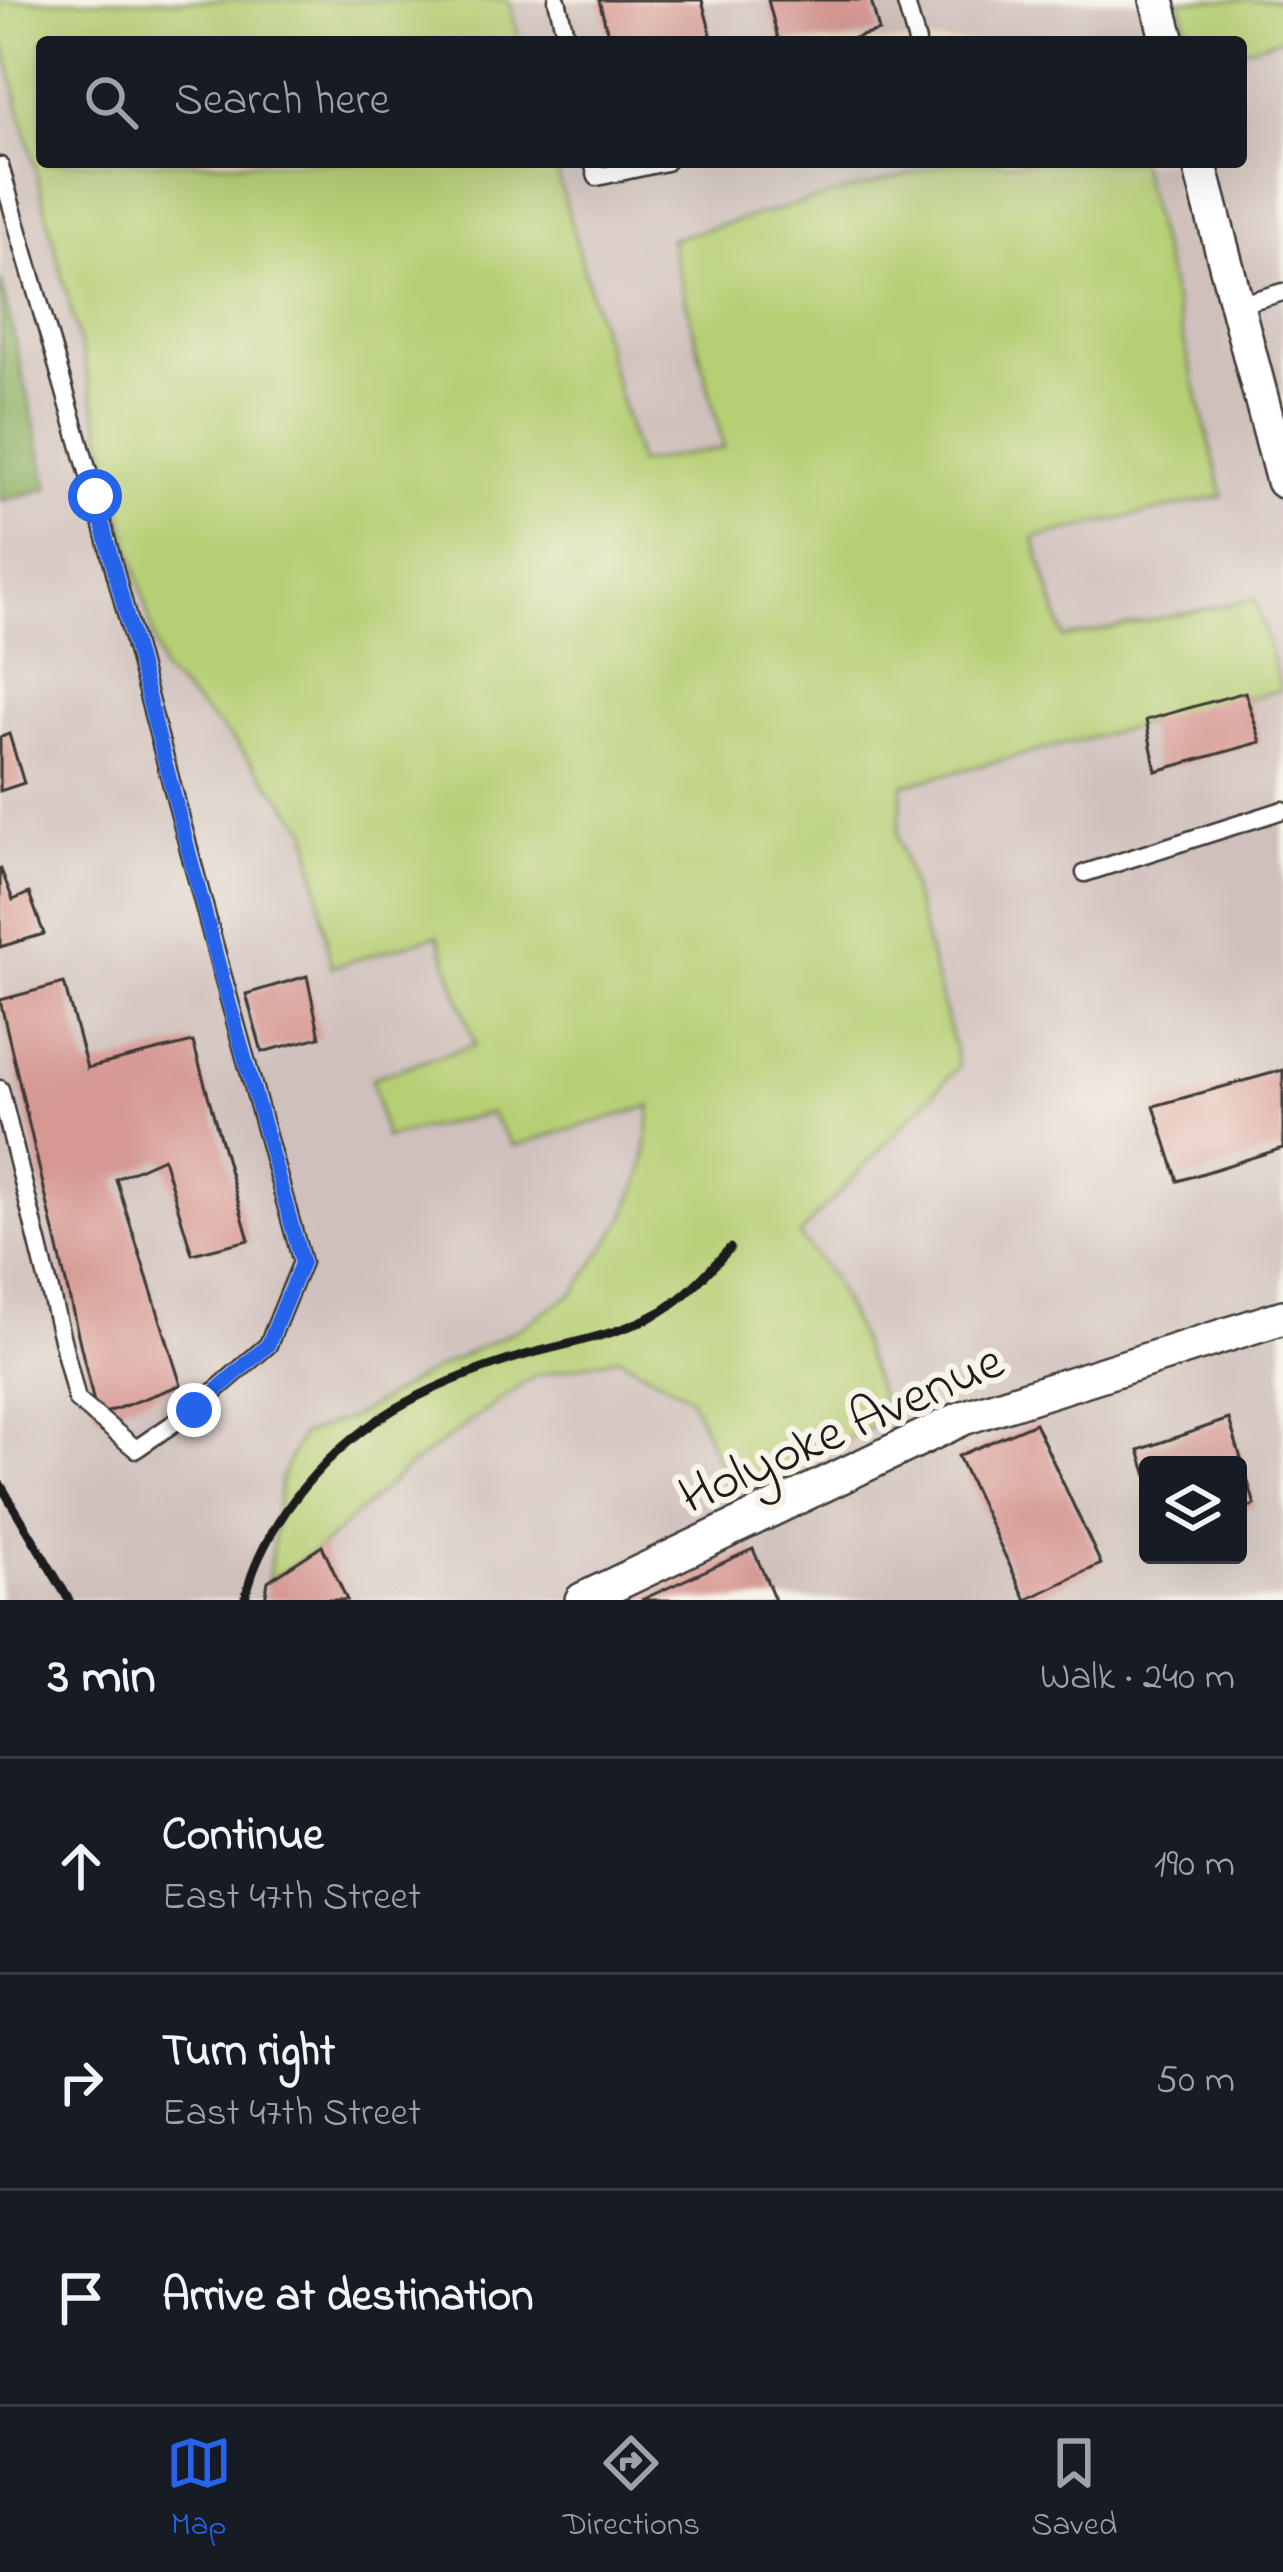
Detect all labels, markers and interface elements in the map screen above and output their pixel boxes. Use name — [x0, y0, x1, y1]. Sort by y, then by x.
search box — [36, 36, 1247, 168]
icon: search — [78, 69, 144, 135]
text: Search here — [174, 69, 390, 135]
route start — [68, 469, 122, 523]
street label: Holyoke Avenue — [668, 1325, 1018, 1538]
route end — [167, 1383, 221, 1437]
map controls — [1139, 1456, 1247, 1564]
button: layers — [1139, 1456, 1247, 1564]
text: 3 min — [48, 1641, 156, 1716]
text: Walk · 240 m — [1040, 1650, 1235, 1707]
text: Continue — [162, 1804, 323, 1870]
icon: ahead — [48, 1833, 114, 1899]
text: 190 m — [1154, 1837, 1235, 1894]
text: East 47th Street — [162, 1870, 421, 1927]
text: Turn right — [162, 2020, 335, 2086]
icon: right — [48, 2049, 114, 2115]
text: 50 m — [1156, 2053, 1235, 2110]
text: East 47th Street — [162, 2086, 421, 2143]
icon: arrive — [48, 2265, 114, 2331]
text: Arrive at destination — [162, 2265, 533, 2331]
tab: Map — [166, 2430, 232, 2550]
tab: Directions — [563, 2430, 700, 2550]
tab: Saved — [1031, 2430, 1117, 2550]

